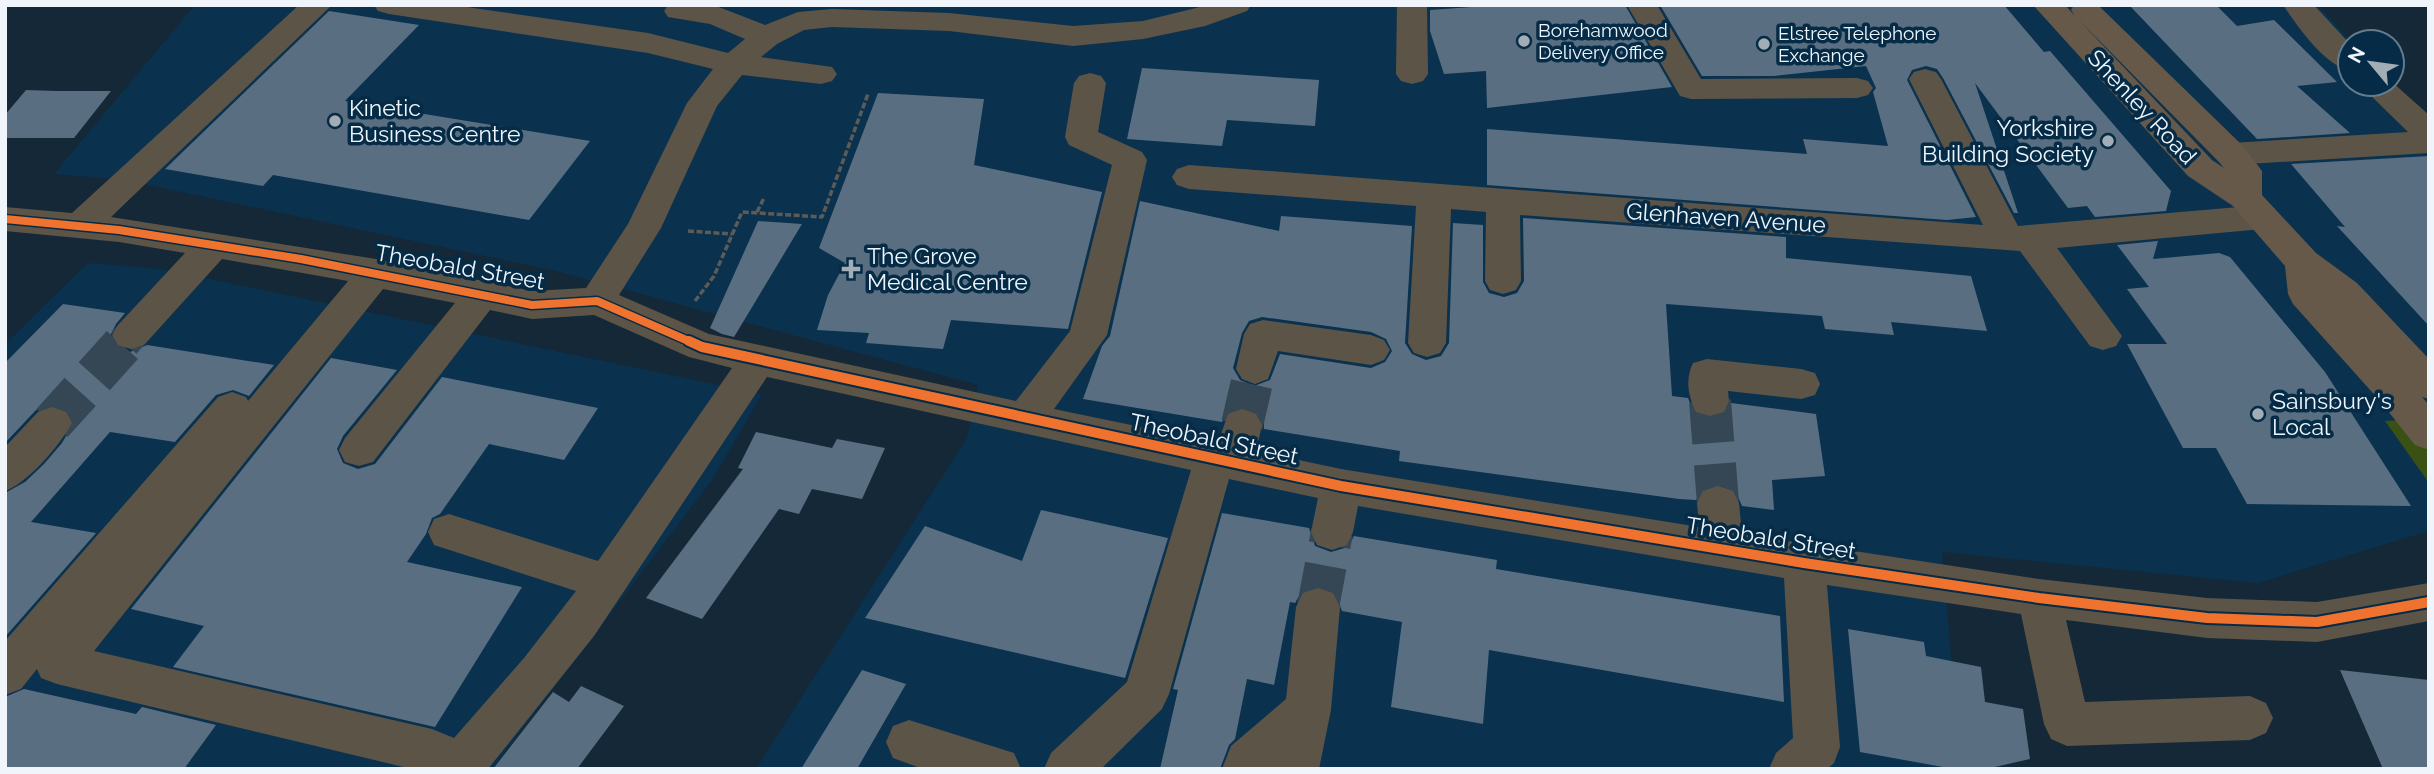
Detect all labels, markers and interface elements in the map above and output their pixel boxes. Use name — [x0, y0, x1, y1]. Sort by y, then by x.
place label: Borehamwood Delivery Office — [1538, 19, 1668, 63]
place label: Elstree Telephone Exchange — [1778, 22, 1937, 66]
north arrow — [2336, 28, 2406, 98]
marker: Borehamwood Delivery Office — [1516, 33, 1532, 49]
marker: Elstree Telephone Exchange — [1756, 36, 1772, 52]
text: N — [2343, 43, 2369, 66]
street label: Shenley Road — [2083, 44, 2202, 169]
place label: Kinetic Business Centre — [349, 94, 521, 147]
marker: Kinetic Business Centre — [327, 113, 343, 129]
place label: Yorkshire Building Society — [1922, 114, 2094, 167]
marker: Yorkshire Building Society — [2100, 133, 2116, 149]
street label: Glenhaven Avenue — [1625, 197, 1827, 238]
street label: Theobald Street — [373, 238, 547, 295]
place label: The Grove Medical Centre — [867, 242, 1028, 295]
marker: The Grove Medical Centre — [841, 259, 861, 279]
place label: Sainsbury's Local — [2272, 387, 2392, 440]
marker: Sainsbury's Local — [2250, 406, 2266, 422]
street label: Theobald Street — [1127, 407, 1301, 470]
street label: Theobald Street — [1684, 511, 1858, 564]

